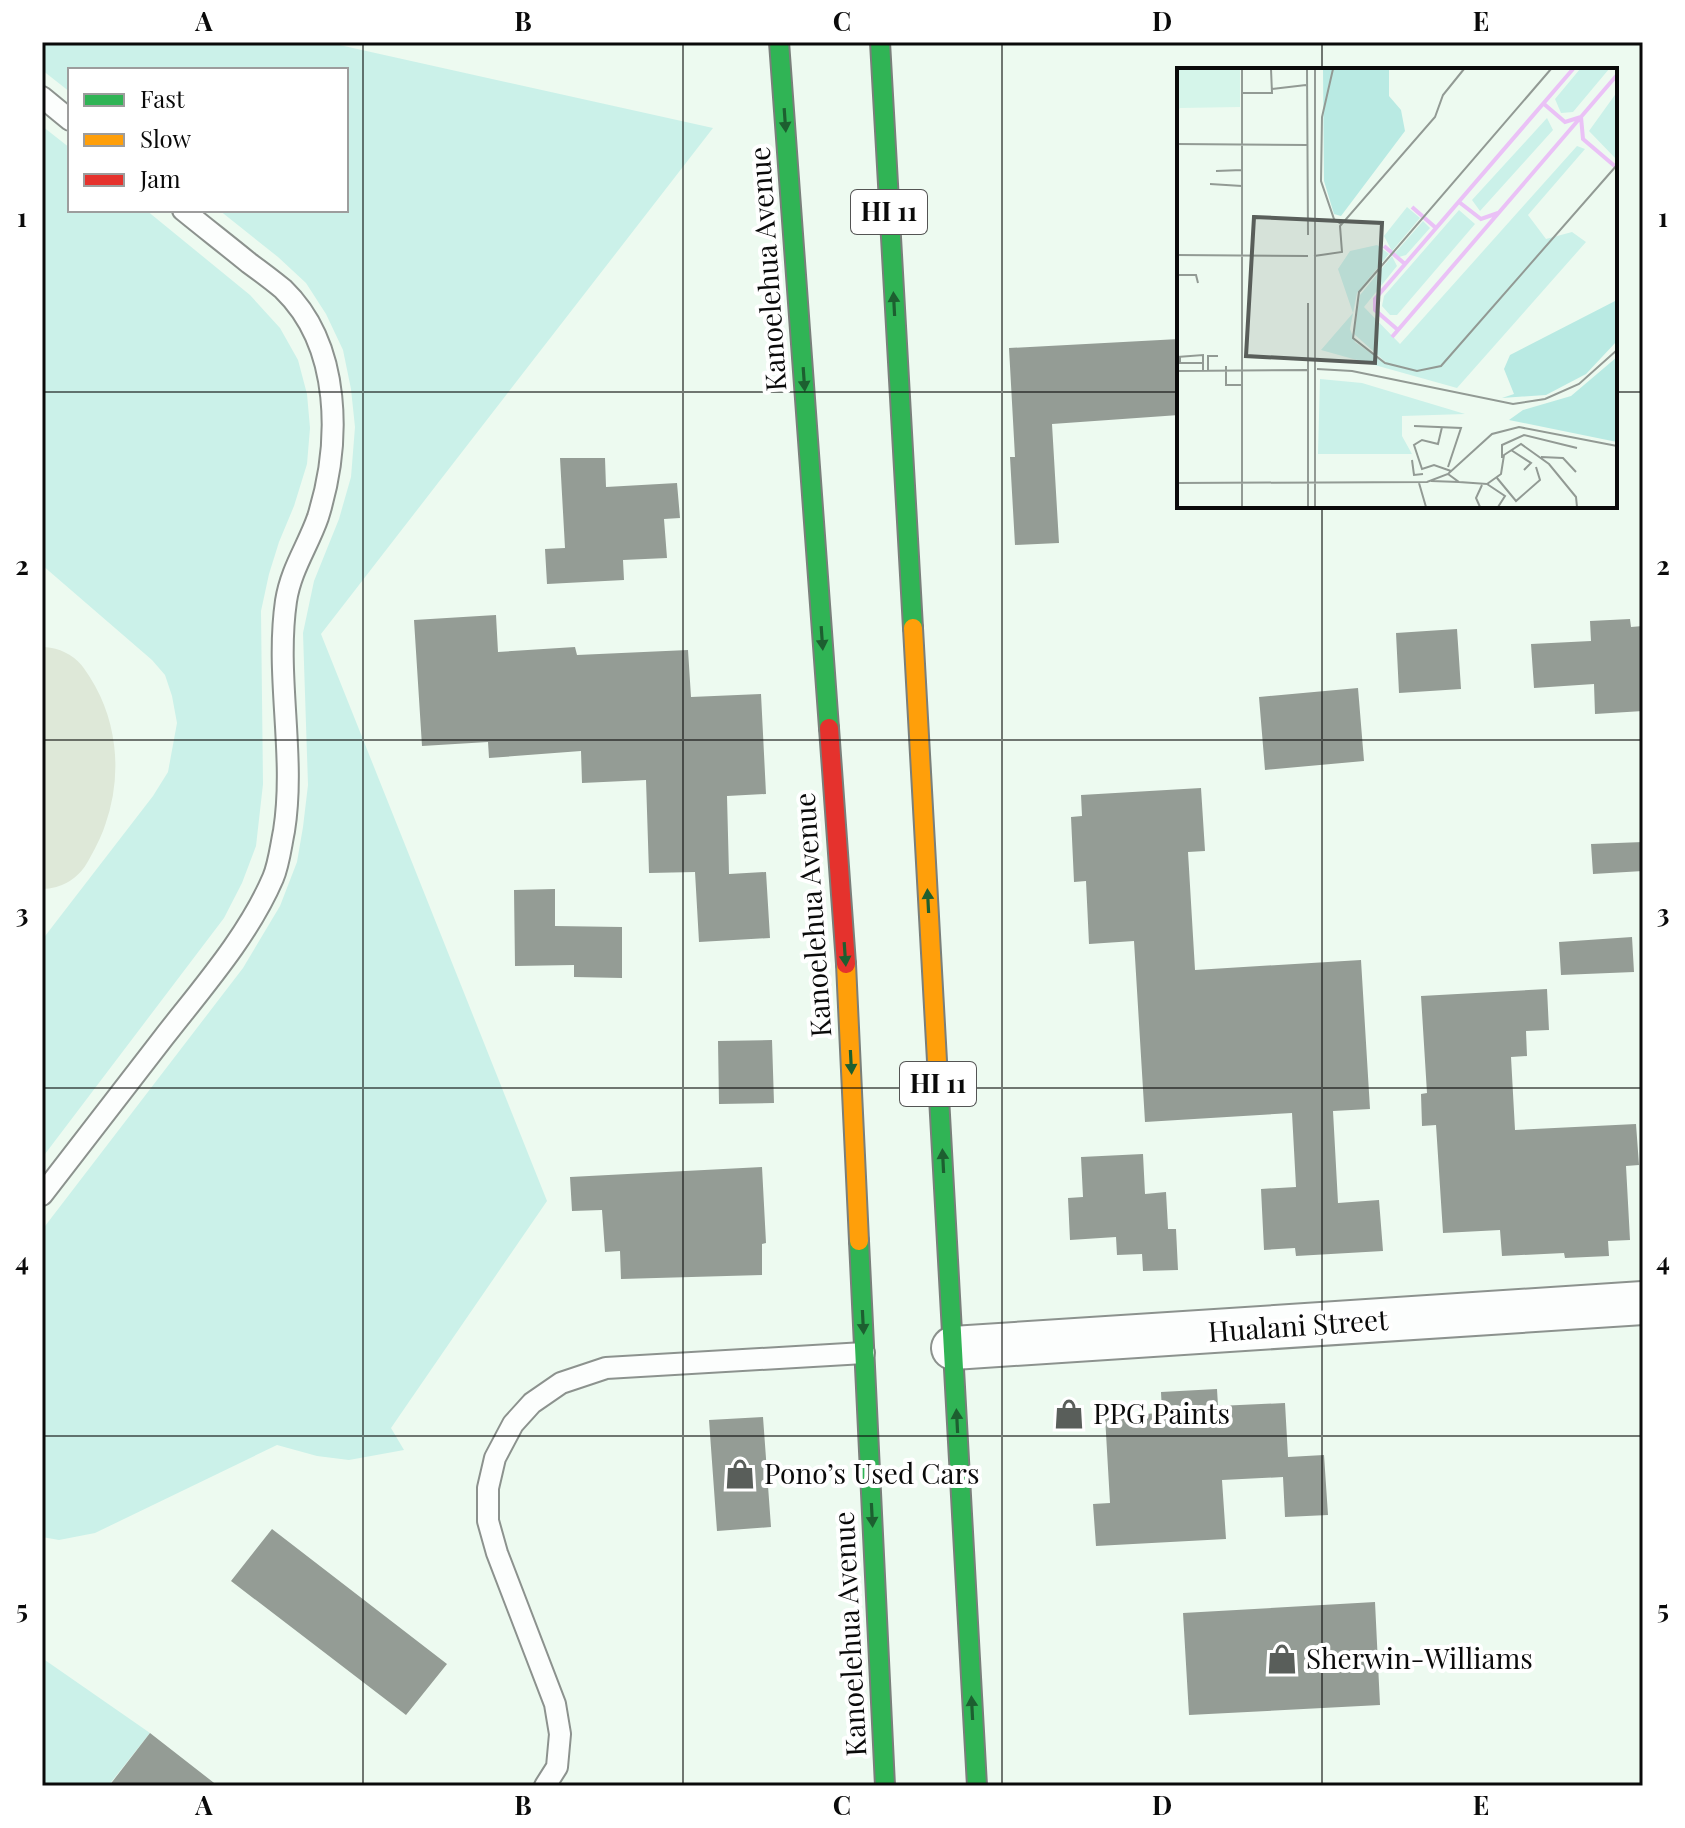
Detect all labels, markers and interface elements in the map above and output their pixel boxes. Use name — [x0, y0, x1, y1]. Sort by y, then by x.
text: A — [194, 3, 213, 38]
text: B — [514, 3, 532, 38]
text: C — [833, 3, 851, 38]
text: D — [1152, 3, 1172, 38]
text: E — [1473, 3, 1489, 38]
legend — [68, 68, 348, 212]
inset map — [1177, 68, 1617, 508]
text: Fast — [140, 82, 185, 114]
one-way arrow — [779, 108, 792, 133]
text: Slow — [140, 122, 192, 154]
street label: Kanoelehua Avenue — [739, 146, 794, 393]
text: Jam — [139, 162, 181, 194]
road number: HI 11 — [851, 190, 927, 234]
text: 1 — [17, 199, 27, 234]
text: 1 — [1658, 199, 1668, 234]
one-way arrow — [888, 291, 901, 316]
one-way arrow — [798, 367, 811, 392]
text: 2 — [15, 547, 29, 582]
text: 2 — [1656, 547, 1670, 582]
one-way arrow — [816, 626, 829, 651]
street label: Kanoelehua Avenue — [784, 792, 839, 1039]
one-way arrow — [921, 888, 934, 913]
text: 3 — [16, 895, 28, 930]
text: 3 — [1657, 895, 1669, 930]
one-way arrow — [839, 942, 852, 967]
one-way arrow — [844, 1050, 857, 1075]
road number: HI 11 — [900, 1062, 976, 1106]
one-way arrow — [936, 1148, 949, 1173]
text: 4 — [15, 1243, 29, 1278]
text: 4 — [1656, 1243, 1670, 1278]
street label: Hualani Street — [1207, 1300, 1390, 1349]
one-way arrow — [856, 1310, 869, 1335]
place label: PPG Paints — [1093, 1394, 1230, 1431]
shop icon: PPG Paints — [1052, 1397, 1086, 1431]
one-way arrow — [950, 1408, 963, 1433]
place label: Pono’s Used Cars — [764, 1454, 979, 1491]
shop icon: Pono’s Used Cars — [723, 1457, 757, 1491]
one-way arrow — [866, 1503, 879, 1528]
street label: Kanoelehua Avenue — [824, 1511, 873, 1757]
text: 5 — [16, 1591, 28, 1626]
text: 5 — [1657, 1591, 1669, 1626]
place label: Sherwin-Williams — [1306, 1639, 1533, 1676]
shop icon: Sherwin-Williams — [1265, 1642, 1299, 1676]
one-way arrow — [966, 1695, 979, 1720]
text: A — [194, 1787, 213, 1822]
text: B — [514, 1787, 532, 1822]
text: C — [833, 1787, 851, 1822]
text: D — [1152, 1787, 1172, 1822]
text: E — [1473, 1787, 1489, 1822]

